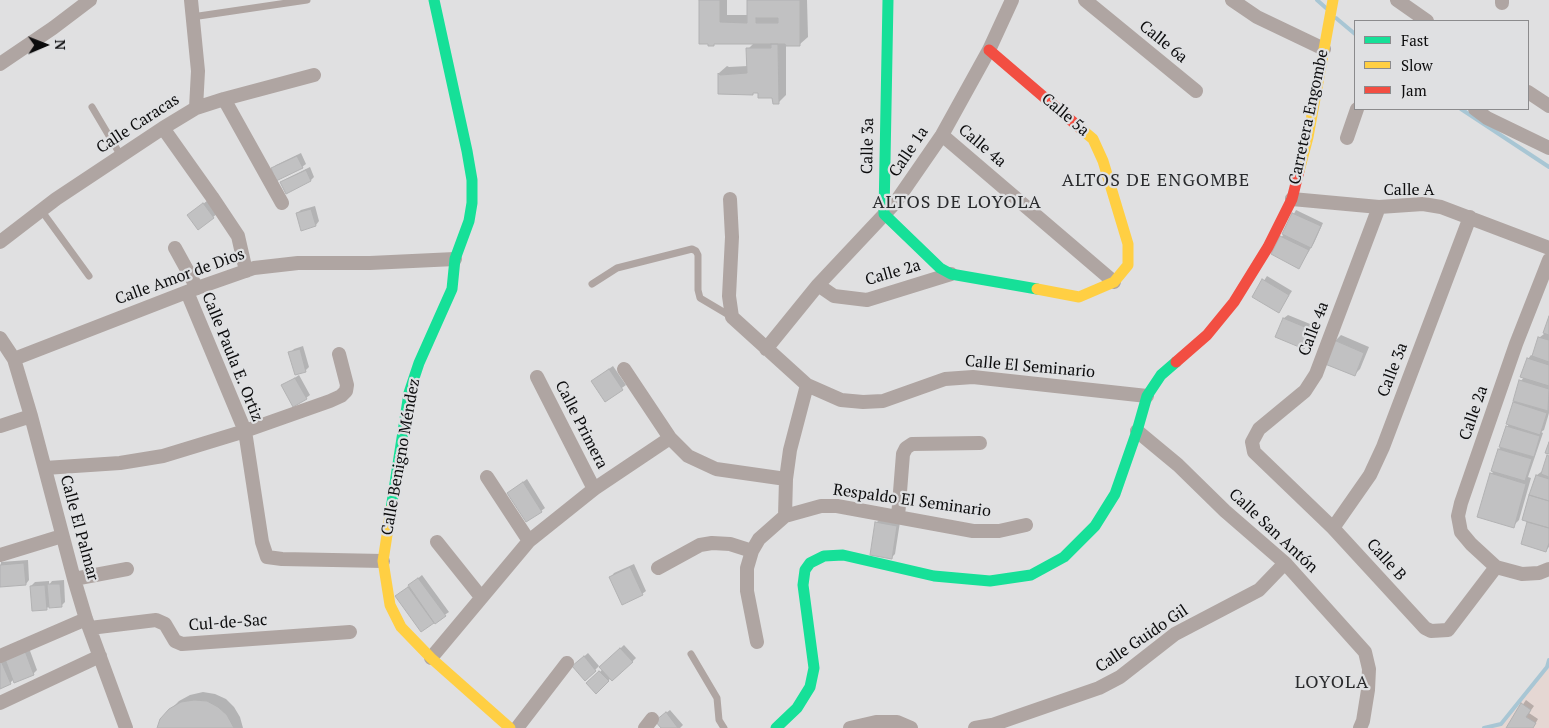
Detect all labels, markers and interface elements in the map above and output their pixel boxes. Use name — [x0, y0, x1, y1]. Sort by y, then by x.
street label: Calle 6a — [1135, 17, 1191, 67]
north arrow — [20, 20, 70, 70]
legend — [1354, 20, 1529, 110]
text: Fast — [1401, 30, 1429, 50]
text: N — [51, 39, 70, 50]
street label: Carretera Engombe — [1285, 48, 1333, 186]
text: Slow — [1401, 55, 1433, 75]
text: Jam — [1401, 80, 1427, 100]
street label: Calle 5a — [1037, 89, 1093, 141]
street label: Calle Caracas — [93, 90, 183, 158]
street label: Calle 3a — [858, 118, 878, 174]
street label: Calle 4a — [954, 120, 1010, 172]
street label: Calle 1a — [885, 123, 933, 181]
district label: ALTOS DE ENGOMBE — [1060, 170, 1252, 192]
street label: Calle A — [1384, 180, 1434, 200]
district label: ALTOS DE LOYOLA — [870, 192, 1044, 214]
street label: Calle Amor de Dios — [113, 245, 247, 309]
street label: Calle 2a — [863, 256, 923, 290]
street label: Calle Paula E. Ortiz — [197, 290, 267, 424]
street label: Calle 4a — [1295, 299, 1333, 359]
street label: Calle 3a — [1374, 340, 1412, 400]
street label: Calle El Seminario — [964, 352, 1096, 382]
street label: Calle Benigno Méndez — [378, 377, 424, 537]
street label: Calle Primera — [551, 378, 611, 472]
street label: Calle 2a — [1456, 383, 1492, 443]
street label: Calle El Palmar — [56, 473, 102, 583]
street label: Respaldo El Seminario — [832, 480, 992, 522]
street label: Calle San Antón — [1225, 485, 1321, 577]
street label: Calle B — [1362, 535, 1410, 585]
street label: Calle Guido Gil — [1092, 601, 1192, 677]
street label: Cul-de-Sac — [188, 611, 268, 635]
district label: LOYOLA — [1294, 672, 1370, 694]

